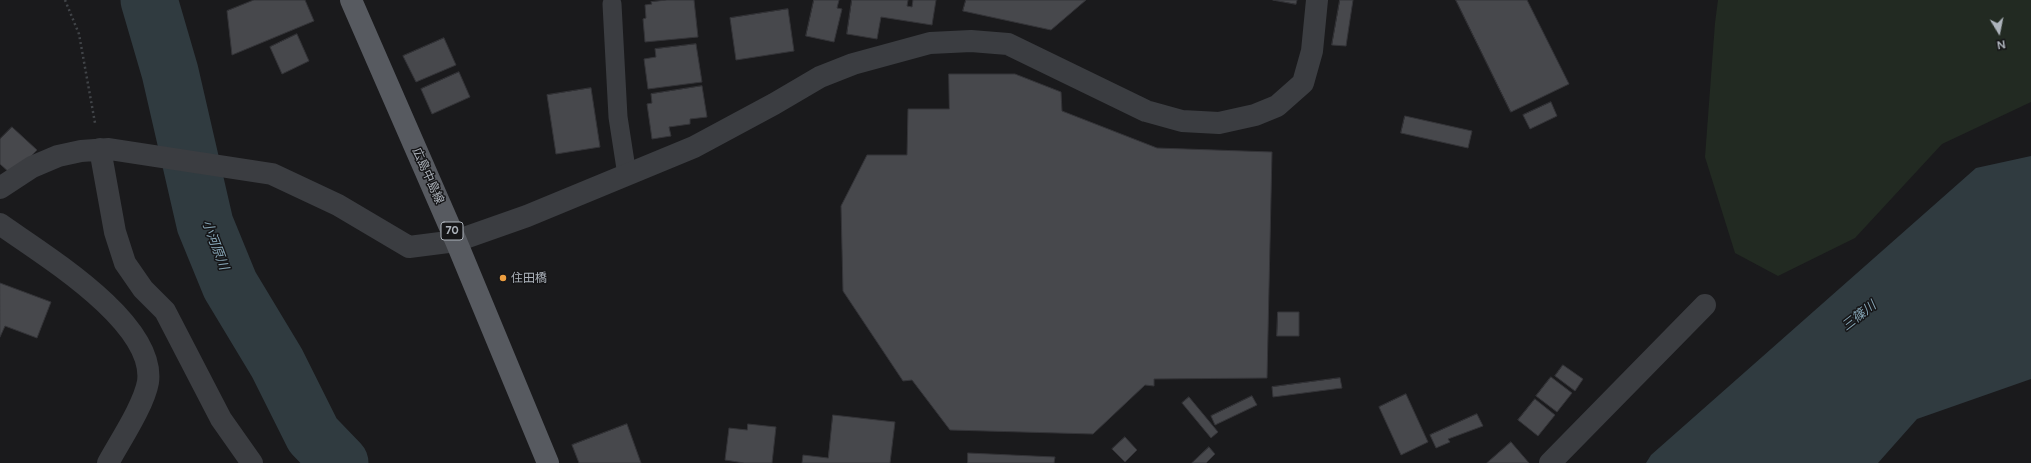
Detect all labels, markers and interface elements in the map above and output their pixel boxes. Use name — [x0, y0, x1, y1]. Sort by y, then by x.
north arrow — [1979, 12, 2019, 52]
text: N — [1996, 37, 2007, 51]
street label: 広島中島線 — [409, 146, 447, 206]
water label: 小河原川 — [198, 218, 232, 272]
road number: 70 — [441, 222, 463, 240]
place label: 住田橋 — [511, 271, 547, 285]
marker: 住田橋 — [498, 273, 508, 283]
water label: 三篠川 — [1839, 298, 1879, 334]

